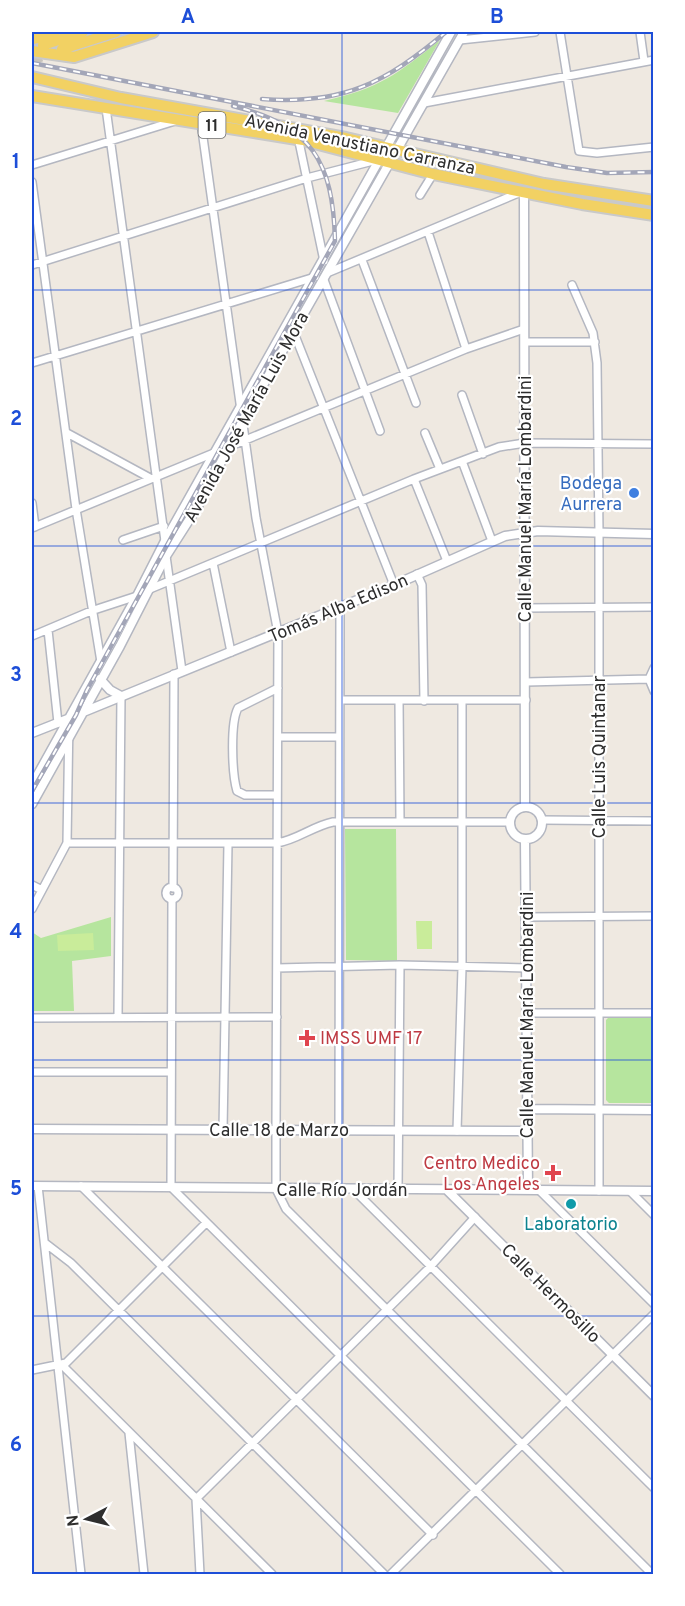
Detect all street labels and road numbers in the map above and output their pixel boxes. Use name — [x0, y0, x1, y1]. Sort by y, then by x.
street label: Avenida Venustiano Carranza — [242, 110, 477, 181]
road number: 11 — [198, 112, 226, 138]
street label: Avenida José María Luis Mora — [180, 308, 315, 527]
street label: Calle Manuel María Lombardini — [515, 375, 538, 623]
street label: Tomás Alba Edison — [265, 570, 412, 649]
street label: Calle Luis Quintanar — [589, 676, 612, 838]
street label: Calle Manuel María Lombardini — [517, 891, 540, 1139]
street label: Calle 18 de Marzo — [209, 1120, 349, 1143]
street label: Calle Río Jordán — [276, 1180, 408, 1203]
street label: Calle Hermosillo — [495, 1239, 605, 1349]

